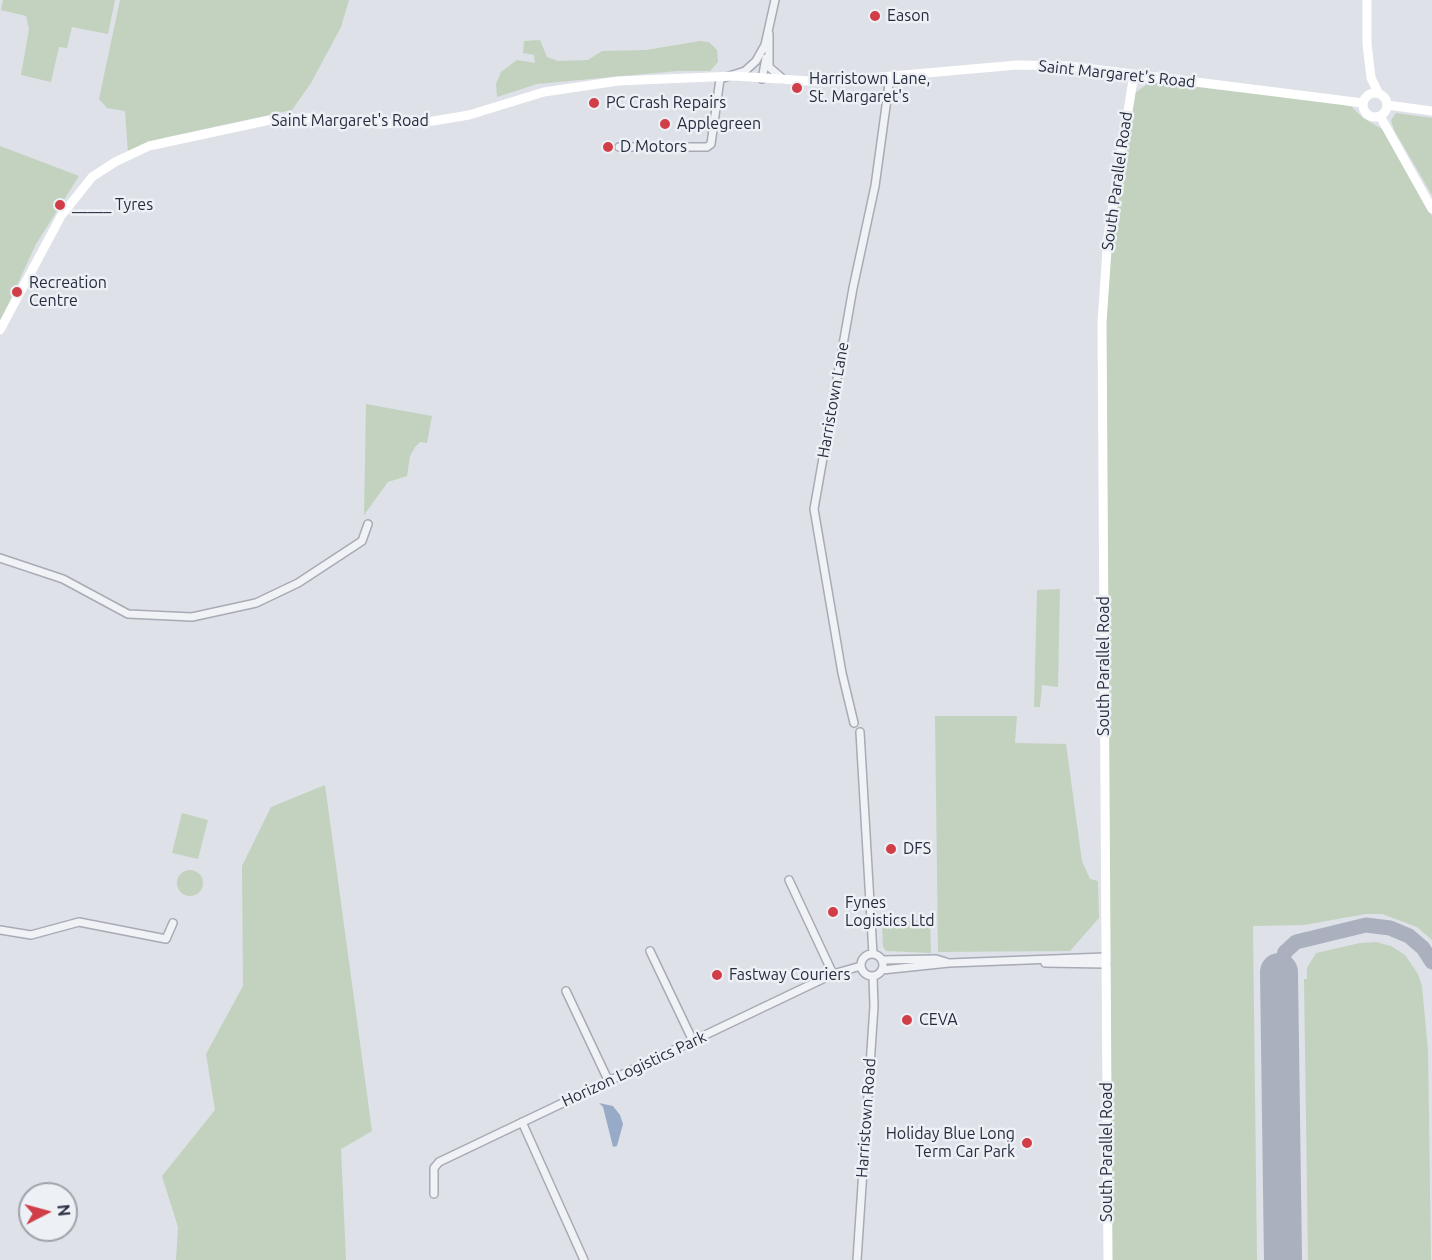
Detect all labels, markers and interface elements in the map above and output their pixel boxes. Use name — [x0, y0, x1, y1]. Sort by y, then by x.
place label: Eason — [887, 6, 930, 26]
marker: Eason — [868, 9, 882, 23]
street label: Saint Margaret's Road — [1038, 56, 1196, 92]
place label: Harristown Lane, St. Margaret's — [809, 69, 930, 107]
marker: Harristown Lane, St. Margaret's — [790, 81, 804, 95]
place label: PC Crash Repairs — [606, 93, 726, 113]
marker: PC Crash Repairs — [587, 96, 601, 110]
street label: South Parallel Road — [1098, 110, 1136, 252]
street label: Saint Margaret's Road — [271, 111, 429, 131]
place label: Applegreen — [677, 114, 761, 134]
marker: Applegreen — [658, 117, 672, 131]
place label: D Motors — [620, 137, 687, 157]
marker: D Motors — [601, 140, 615, 154]
place label: _____ Tyres — [72, 195, 153, 215]
marker: _____ Tyres — [53, 198, 67, 212]
place label: Recreation Centre — [29, 273, 107, 311]
marker: Recreation Centre — [10, 285, 24, 299]
street label: Harristown Lane — [813, 340, 853, 460]
street label: South Parallel Road — [1094, 596, 1114, 736]
place label: DFS — [903, 839, 931, 859]
marker: DFS — [884, 842, 898, 856]
place label: Fynes Logistics Ltd — [845, 893, 935, 931]
marker: Fynes Logistics Ltd — [826, 905, 840, 919]
place label: Fastway Couriers — [729, 965, 850, 985]
marker: Fastway Couriers — [710, 968, 724, 982]
place label: CEVA — [919, 1010, 958, 1030]
marker: CEVA — [900, 1013, 914, 1027]
street label: Horizon Logistics Park — [559, 1027, 709, 1111]
street label: Harristown Road — [852, 1057, 880, 1179]
street label: South Parallel Road — [1097, 1082, 1117, 1222]
place label: Holiday Blue Long Term Car Park — [886, 1124, 1015, 1162]
marker: Holiday Blue Long Term Car Park — [1020, 1136, 1034, 1150]
north arrow — [18, 1182, 78, 1242]
text: N — [54, 1203, 73, 1217]

